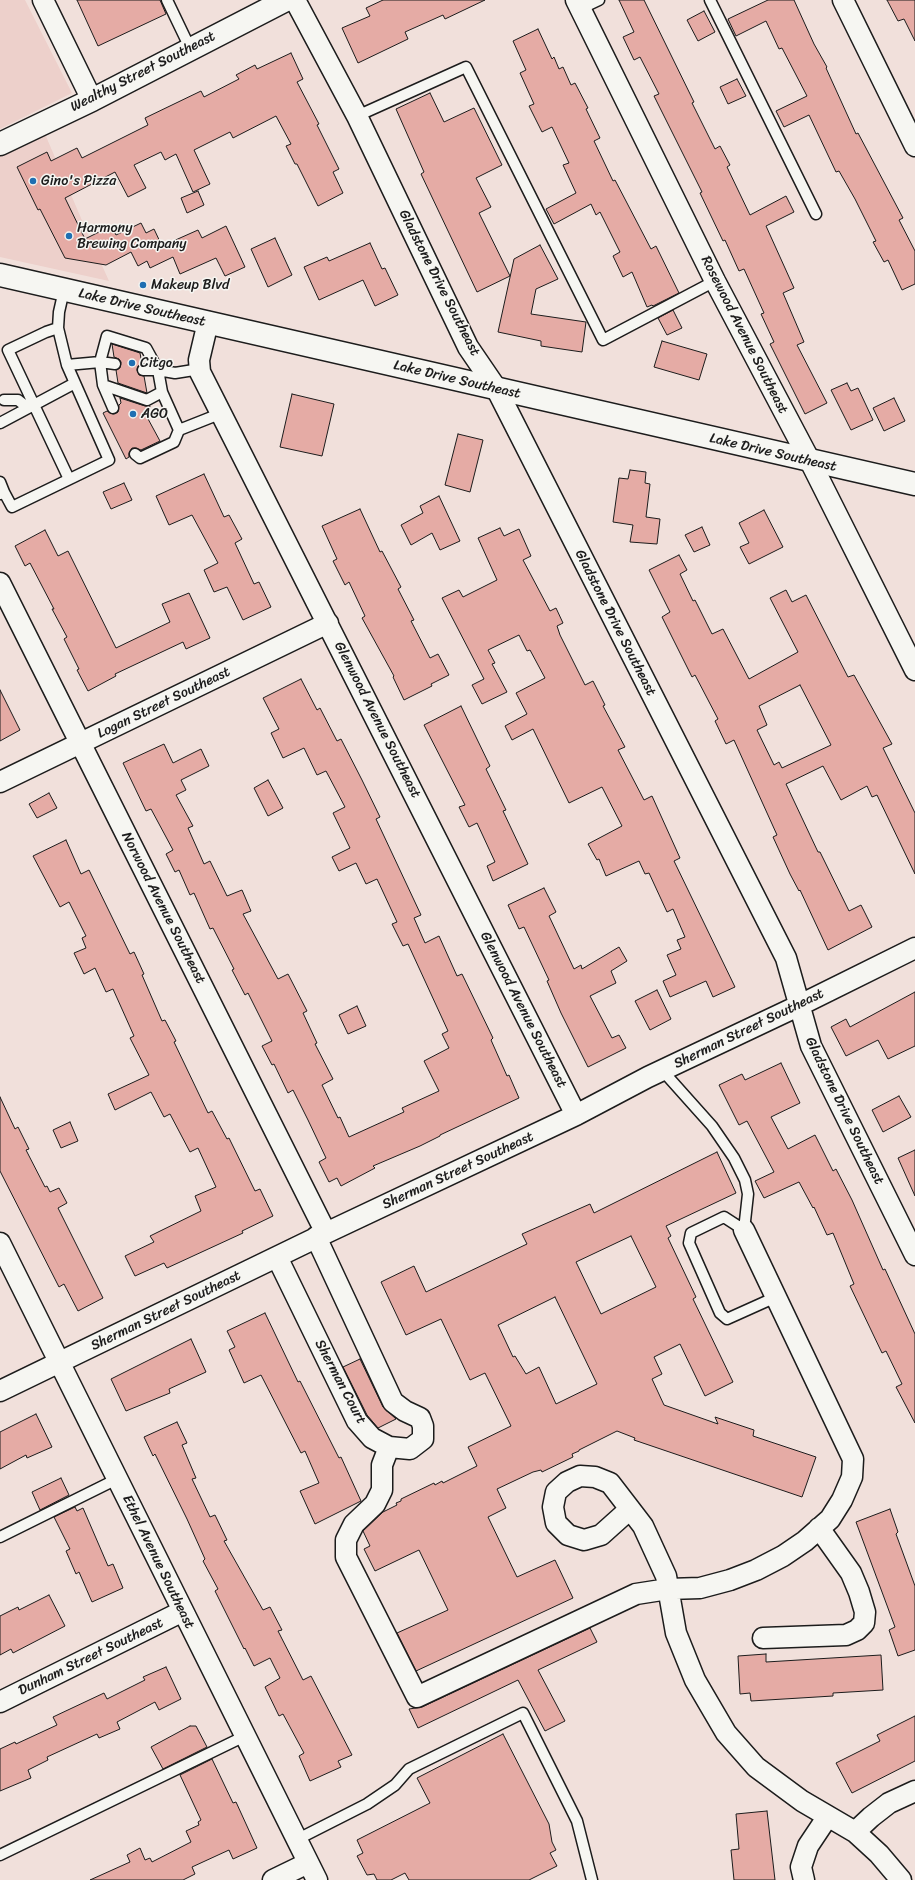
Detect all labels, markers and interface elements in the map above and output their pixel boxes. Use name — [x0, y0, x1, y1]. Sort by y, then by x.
street label: Wealthy Street Southeast — [68, 28, 218, 116]
place label: Gino's Pizza — [41, 173, 116, 189]
marker: Gino's Pizza — [28, 176, 38, 186]
street label: Gladstone Drive Southeast — [395, 207, 483, 359]
place label: Harmony Brewing Company — [77, 220, 187, 252]
marker: Harmony Brewing Company — [64, 231, 74, 241]
street label: Rosewood Avenue Southeast — [697, 253, 791, 417]
place label: Makeup Blvd — [151, 277, 229, 293]
marker: Makeup Blvd — [138, 280, 148, 290]
street label: Lake Drive Southeast — [77, 285, 207, 331]
place label: Citgo — [140, 355, 173, 371]
street label: Lake Drive Southeast — [392, 357, 522, 403]
marker: Citgo — [127, 358, 137, 368]
place label: AGO — [141, 406, 168, 422]
marker: AGO — [128, 409, 138, 419]
street label: Lake Drive Southeast — [708, 430, 838, 476]
street label: Gladstone Drive Southeast — [571, 547, 659, 699]
street label: Glenwood Avenue Southeast — [330, 639, 424, 801]
street label: Logan Street Southeast — [95, 664, 233, 742]
street label: Norwood Avenue Southeast — [117, 829, 209, 987]
street label: Glenwood Avenue Southeast — [476, 929, 570, 1091]
street label: Sherman Street Southeast — [671, 985, 827, 1073]
street label: Gladstone Drive Southeast — [801, 1035, 887, 1187]
street label: Sherman Street Southeast — [380, 1129, 536, 1213]
street label: Sherman Street Southeast — [88, 1267, 244, 1355]
street label: Sherman Court — [311, 1337, 369, 1427]
street label: Ethel Avenue Southeast — [118, 1492, 198, 1632]
street label: Dunham Street Southeast — [16, 1615, 166, 1699]

